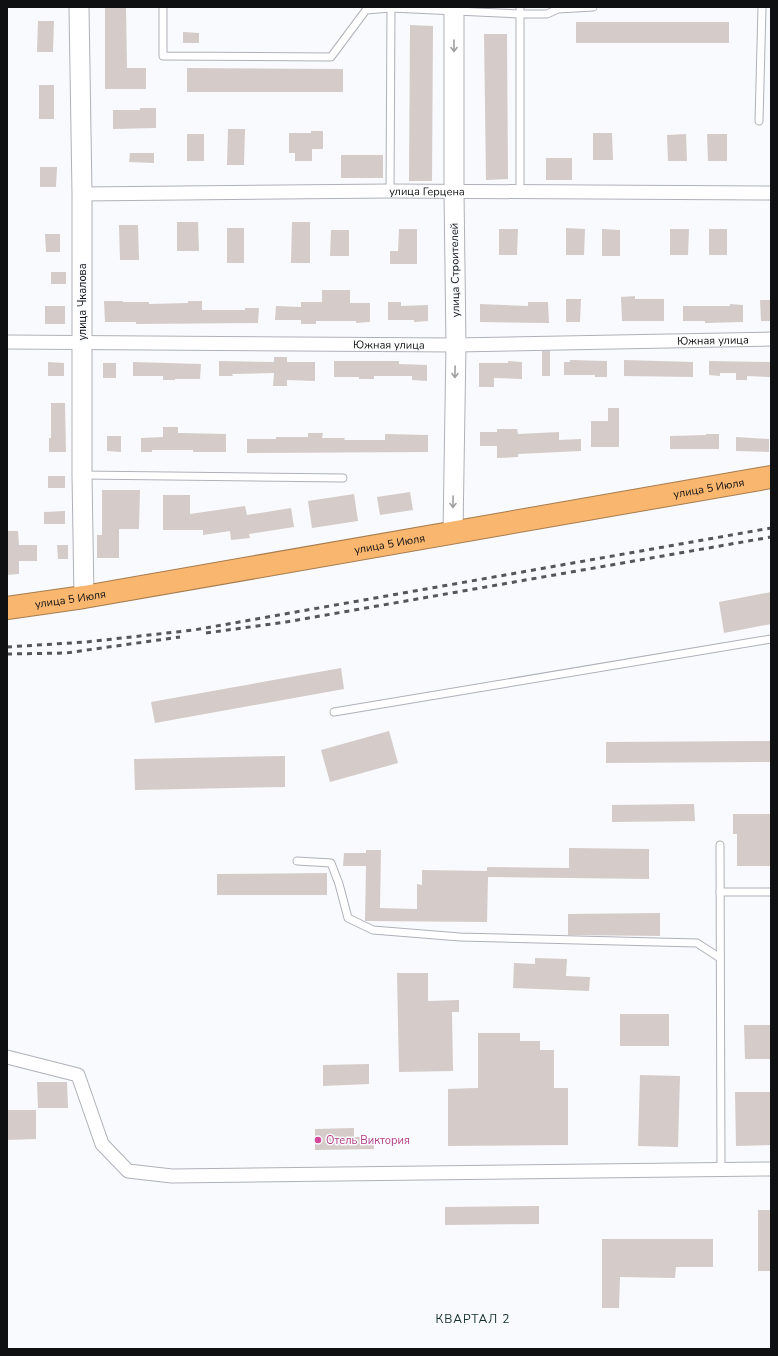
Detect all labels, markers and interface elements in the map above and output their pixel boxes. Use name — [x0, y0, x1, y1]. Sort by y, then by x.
one-way arrow — [450, 39, 458, 52]
street label: улица Герцена — [389, 183, 465, 199]
street label: улица Строителей — [447, 223, 463, 317]
street label: улица Чкалова — [75, 263, 90, 341]
street label: Южная улица — [677, 332, 749, 348]
street label: Южная улица — [353, 337, 425, 352]
one-way arrow — [451, 365, 459, 378]
street label: улица 5 Июля — [672, 474, 745, 501]
one-way arrow — [449, 495, 457, 508]
street label: улица 5 Июля — [353, 530, 426, 557]
street label: улица 5 Июля — [34, 586, 107, 611]
place label: Отель Виктория — [326, 1133, 410, 1148]
marker: Отель Виктория — [313, 1135, 323, 1145]
district label: КВАРТАЛ 2 — [436, 1311, 510, 1327]

